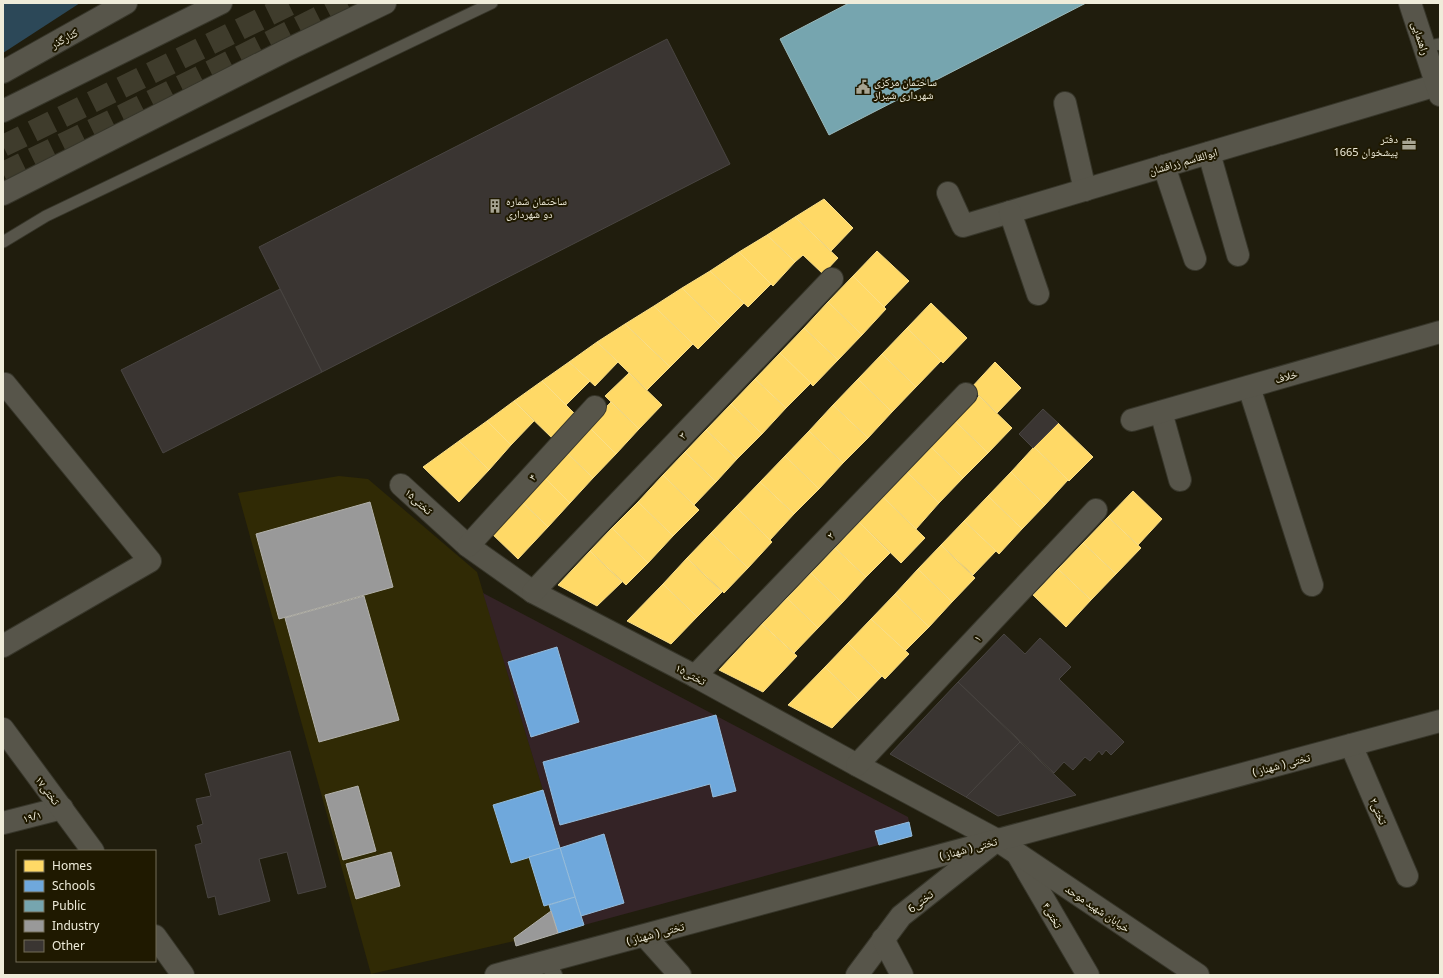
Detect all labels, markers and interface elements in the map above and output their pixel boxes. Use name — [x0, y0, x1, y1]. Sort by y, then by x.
street label: راهنمایی — [1409, 19, 1433, 57]
street label: کنارگذر — [47, 24, 81, 52]
place label: ساختمان مرکزی شهرداری شیراز — [873, 74, 937, 102]
public building icon: ساختمان مرکزی شهرداری شیراز — [855, 79, 871, 95]
place label: دفتر پیشخوان 1665 — [1333, 131, 1398, 159]
office icon: دفتر پیشخوان 1665 — [1401, 136, 1417, 152]
street label: ابوالقاسم زرافشان — [1147, 144, 1219, 179]
place label: ساختمان شماره دو شهرداری — [506, 193, 567, 221]
building icon: ساختمان شماره دو شهرداری — [487, 198, 503, 214]
street label: خلاف — [1273, 366, 1299, 386]
street label: ۳ — [675, 428, 689, 442]
street label: ۴ — [525, 470, 539, 484]
street label: تختی۱۵ — [402, 485, 437, 518]
street label: ۲ — [823, 528, 837, 542]
street label: ۱ — [970, 631, 984, 645]
street label: تختی۱۵ — [673, 660, 710, 689]
street label: تختی ( شهناز ) — [1250, 749, 1312, 779]
street label: تختی۱۷ — [32, 773, 64, 808]
street label: تختی۲ — [1367, 795, 1392, 827]
street label: ۱۹/۱ — [21, 806, 43, 826]
street label: تختی ( شهناز ) — [937, 833, 999, 863]
legend — [16, 850, 156, 962]
text: Homes — [52, 857, 92, 874]
text: Schools — [52, 877, 95, 894]
street label: خیابان شهید موحد — [1063, 881, 1133, 935]
street label: 6تختی — [904, 886, 937, 916]
text: Public — [52, 897, 86, 914]
street label: تختی۴ — [1040, 899, 1067, 931]
text: Industry — [52, 917, 100, 934]
street label: تختی ( شهناز ) — [624, 918, 686, 948]
text: Other — [52, 937, 85, 954]

